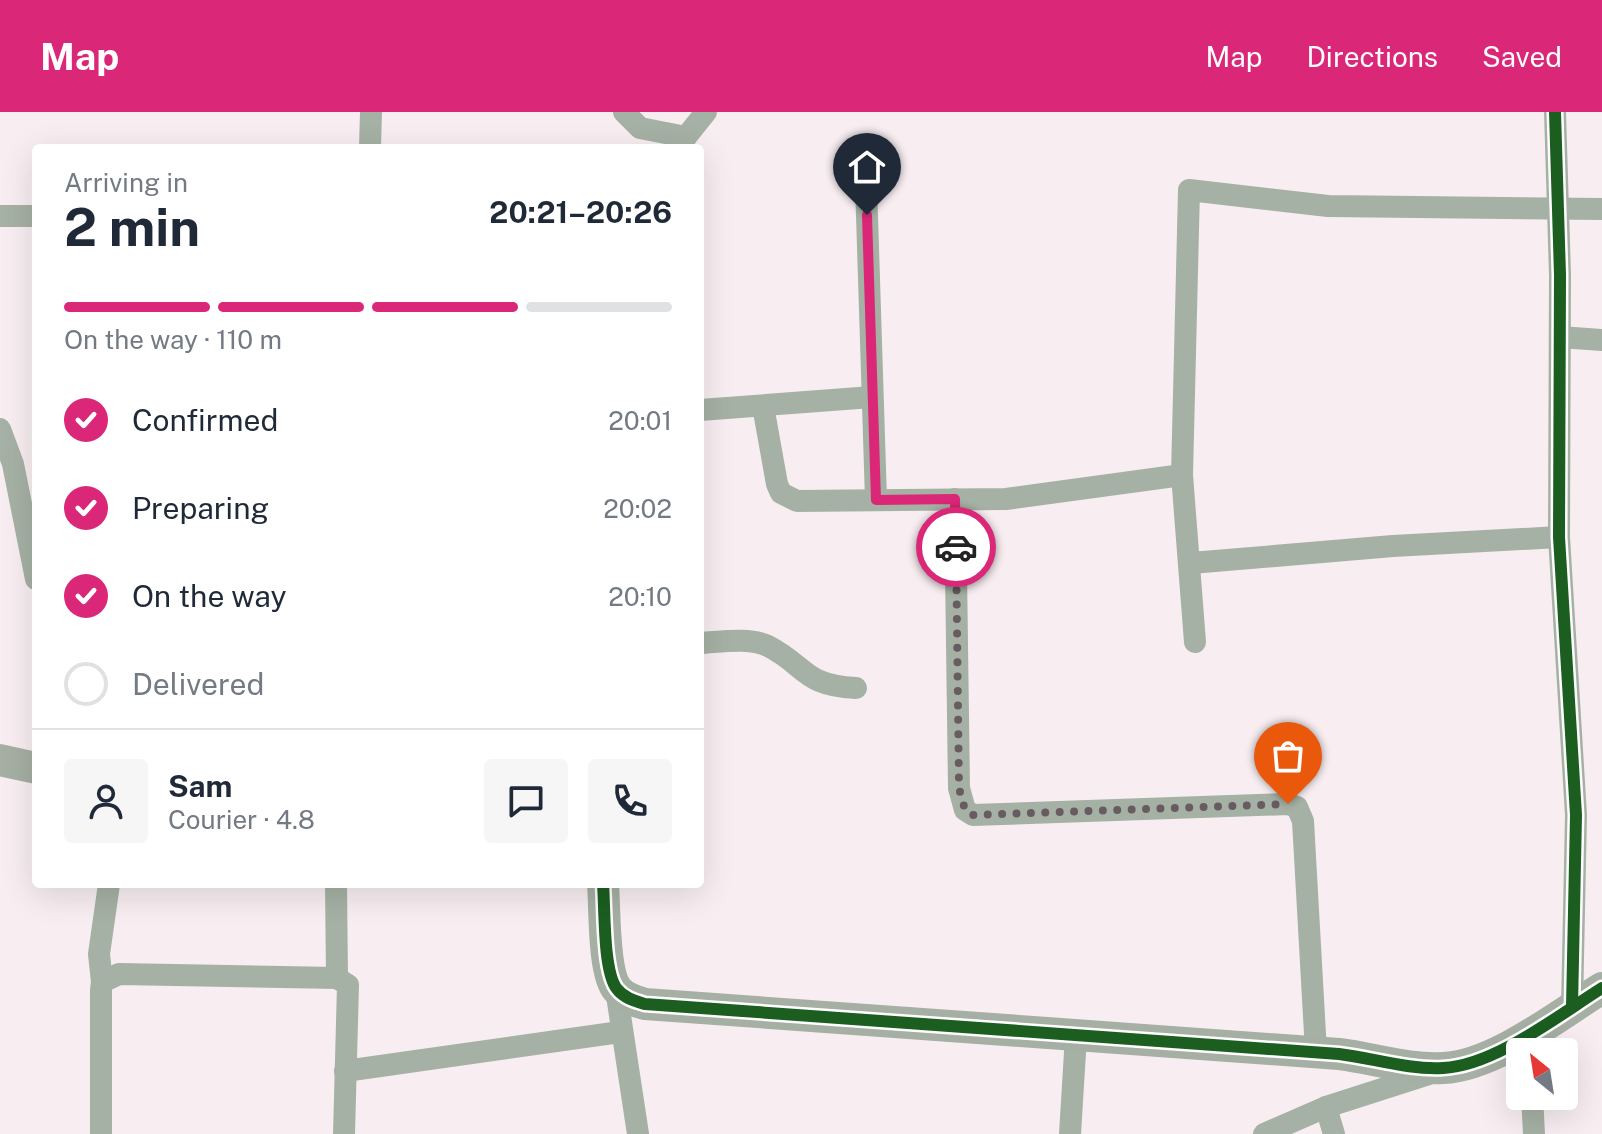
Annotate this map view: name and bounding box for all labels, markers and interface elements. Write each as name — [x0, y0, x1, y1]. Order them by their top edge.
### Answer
text: Map — [40, 34, 119, 79]
text: Map — [1206, 40, 1262, 73]
text: Directions — [1306, 40, 1438, 73]
text: Saved — [1482, 40, 1562, 73]
pin — [833, 133, 901, 215]
icon: home — [845, 145, 889, 189]
text: Arriving in — [64, 167, 188, 198]
text: 20:21–20:26 — [489, 194, 672, 230]
text: 2 min — [64, 197, 200, 258]
text: On the way · 110 m — [64, 324, 282, 355]
icon: check — [64, 398, 108, 442]
text: Confirmed — [132, 402, 278, 438]
text: 20:01 — [608, 405, 672, 436]
icon: check — [64, 486, 108, 530]
text: Preparing — [132, 490, 269, 526]
text: 20:02 — [603, 493, 672, 524]
courier — [916, 507, 996, 587]
icon: car — [934, 525, 978, 569]
icon: check — [64, 574, 108, 618]
text: On the way — [132, 578, 286, 614]
text: 20:10 — [608, 581, 672, 612]
text: Delivered — [132, 666, 264, 702]
pin — [1254, 722, 1322, 804]
icon: bag — [1266, 734, 1310, 778]
button: person — [64, 759, 148, 843]
button: chat — [484, 759, 568, 843]
button: phone — [588, 759, 672, 843]
text: Sam — [168, 768, 232, 804]
text: Courier · 4.8 — [168, 804, 315, 835]
north arrow — [1506, 1038, 1578, 1110]
map controls — [1506, 1038, 1578, 1110]

